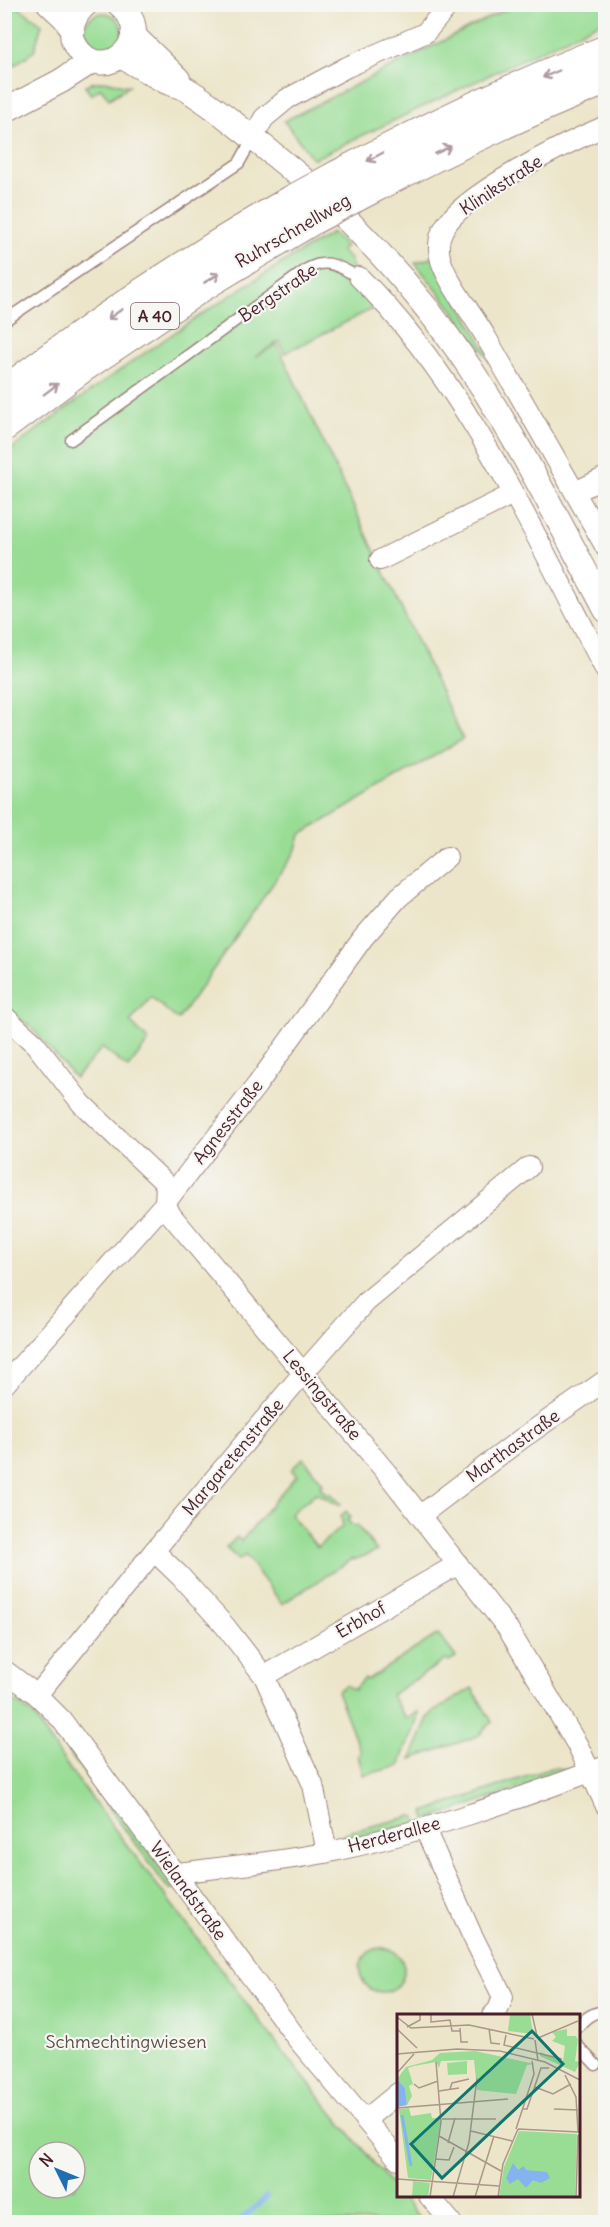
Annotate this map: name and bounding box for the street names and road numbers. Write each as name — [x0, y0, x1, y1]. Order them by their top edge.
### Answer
street label: Klinikstraße — [455, 149, 546, 220]
street label: Ruhrschnellweg — [231, 188, 355, 273]
street label: Bergstraße — [234, 258, 321, 327]
road number: A 40 — [131, 303, 179, 329]
street label: Agnesstraße — [187, 1075, 268, 1169]
street label: Lessingstraße — [278, 1345, 367, 1445]
street label: Margaretenstraße — [177, 1393, 288, 1520]
street label: Marthastraße — [461, 1404, 564, 1487]
street label: Erbhof — [332, 1596, 391, 1643]
street label: Herderallee — [345, 1811, 443, 1858]
street label: Wielandstraße — [145, 1837, 232, 1945]

